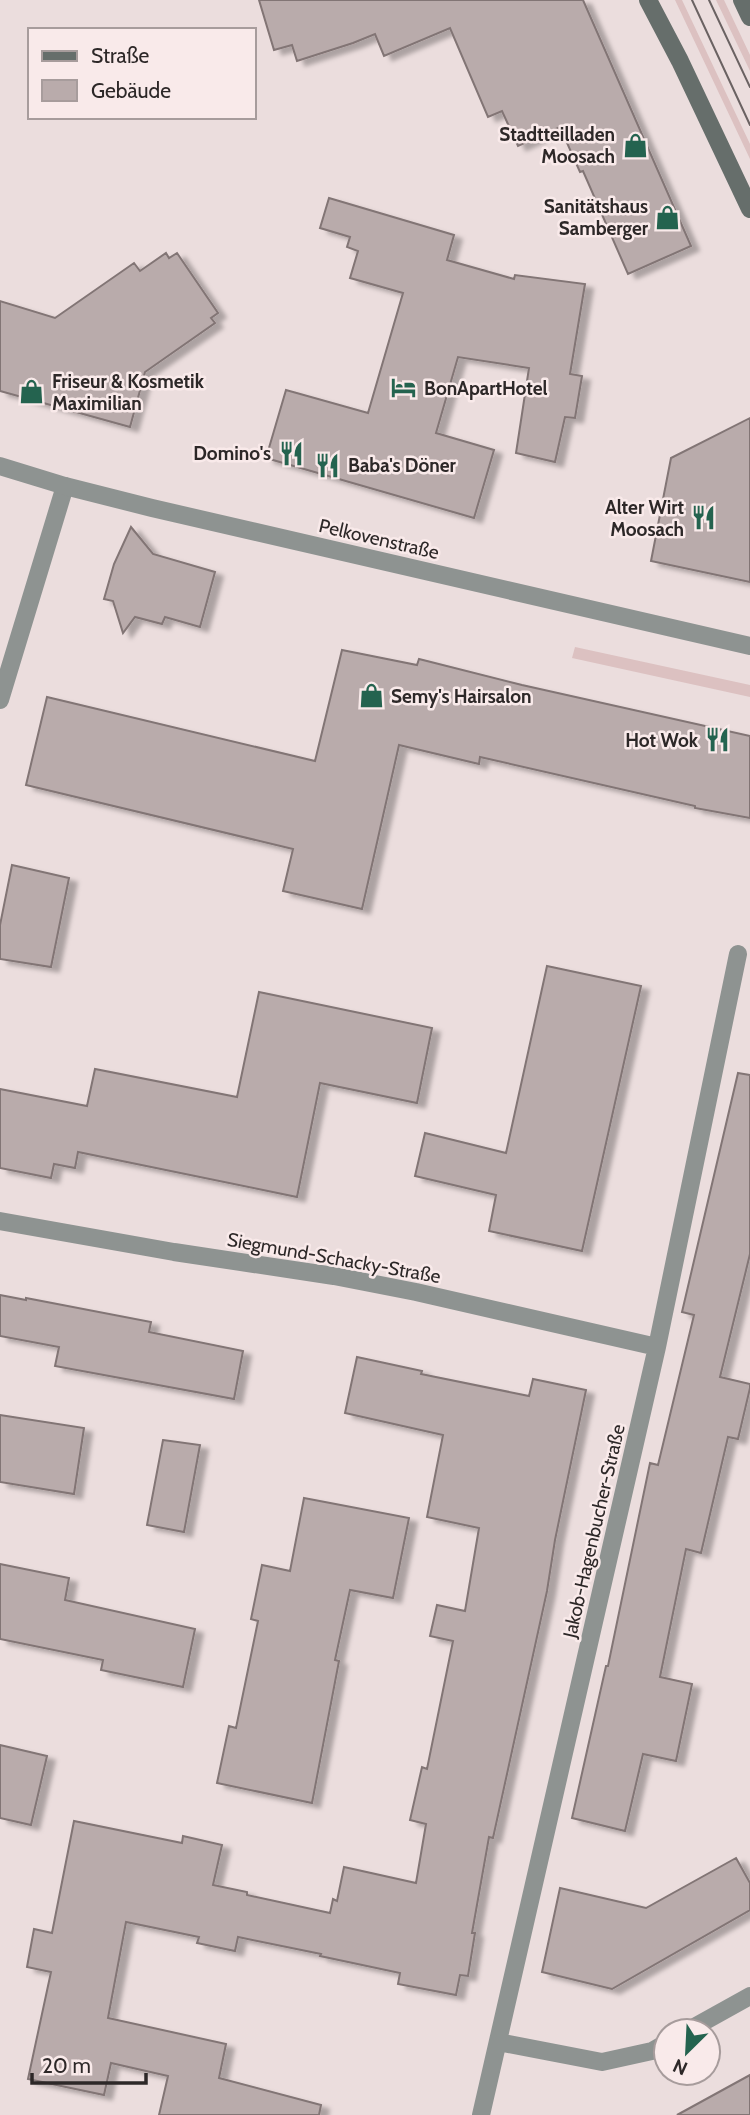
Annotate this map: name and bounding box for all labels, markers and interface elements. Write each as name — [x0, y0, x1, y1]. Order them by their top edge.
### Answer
legend — [28, 28, 256, 119]
text: Straße — [91, 43, 150, 68]
text: Gebäude — [91, 78, 171, 103]
place label: Stadtteilladen Moosach — [499, 123, 615, 168]
shop icon: Stadtteilladen Moosach — [621, 131, 649, 159]
place label: Sanitätshaus Samberger — [544, 195, 649, 240]
shop icon: Sanitätshaus Samberger — [654, 203, 682, 231]
place label: Friseur & Kosmetik Maximilian — [52, 370, 205, 415]
hotel icon: BonApartHotel — [390, 374, 418, 402]
place label: BonApartHotel — [424, 377, 548, 400]
shop icon: Friseur & Kosmetik Maximilian — [18, 378, 46, 406]
restaurant icon: Domino's — [277, 439, 305, 467]
place label: Domino's — [193, 442, 271, 465]
restaurant icon: Baba's Döner — [314, 451, 342, 479]
place label: Baba's Döner — [348, 454, 457, 477]
place label: Alter Wirt Moosach — [605, 496, 684, 541]
restaurant icon: Alter Wirt Moosach — [690, 504, 718, 532]
street label: Pelkovenstraße — [317, 514, 442, 564]
shop icon: Semy's Hairsalon — [357, 682, 385, 710]
place label: Semy's Hairsalon — [391, 685, 532, 708]
restaurant icon: Hot Wok — [704, 726, 732, 754]
place label: Hot Wok — [625, 729, 699, 752]
street label: Siegmund-Schacky-Straße — [226, 1228, 443, 1288]
street label: Jakob-Hagenbucher-Straße — [558, 1422, 630, 1641]
north arrow — [652, 2017, 722, 2087]
scale bar — [32, 2042, 145, 2086]
text: 20 m — [42, 2053, 91, 2078]
text: N — [669, 2054, 691, 2080]

